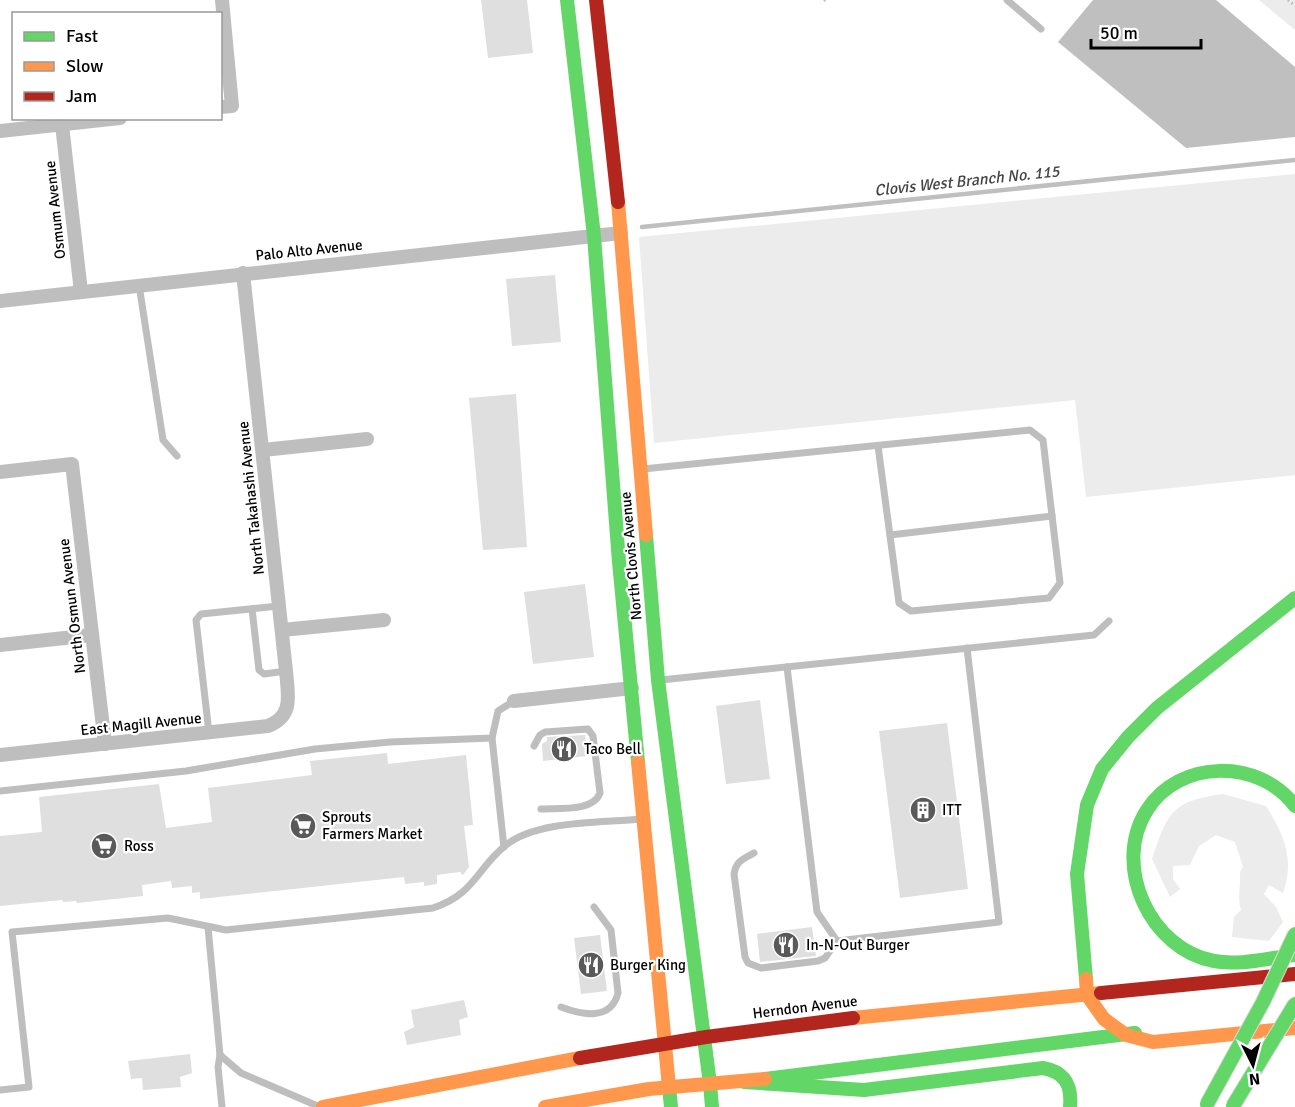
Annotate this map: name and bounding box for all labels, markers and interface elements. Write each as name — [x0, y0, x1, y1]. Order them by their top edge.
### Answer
legend — [12, 12, 222, 120]
scale bar — [1091, 12, 1200, 50]
text: 50 m — [1100, 22, 1138, 44]
text: Fast — [66, 25, 98, 47]
text: Slow — [66, 55, 103, 77]
text: Jam — [66, 85, 97, 107]
street label: Osmum Avenue — [41, 160, 69, 260]
water label: Clovis West Branch No. 115 — [874, 161, 1062, 201]
street label: Palo Alto Avenue — [255, 235, 363, 265]
street label: North Takahashi Avenue — [234, 420, 268, 576]
street label: North Clovis Avenue — [616, 491, 646, 621]
street label: North Osmun Avenue — [55, 538, 89, 674]
street label: East Magill Avenue — [80, 709, 202, 739]
restaurant icon: Taco Bell — [549, 734, 579, 764]
place label: Taco Bell — [584, 740, 641, 758]
building icon: ITT — [908, 795, 938, 825]
place label: ITT — [942, 801, 962, 819]
place label: Sprouts Farmers Market — [322, 808, 423, 843]
supermarket icon: Sprouts Farmers Market — [288, 811, 318, 841]
supermarket icon: Ross — [89, 831, 119, 861]
place label: Ross — [124, 837, 154, 855]
restaurant icon: In-N-Out Burger — [771, 930, 801, 960]
place label: In-N-Out Burger — [806, 936, 910, 954]
restaurant icon: Burger King — [576, 950, 606, 980]
place label: Burger King — [610, 956, 686, 974]
street label: Herndon Avenue — [752, 992, 858, 1022]
north arrow — [1223, 1035, 1283, 1095]
text: N — [1248, 1068, 1261, 1089]

